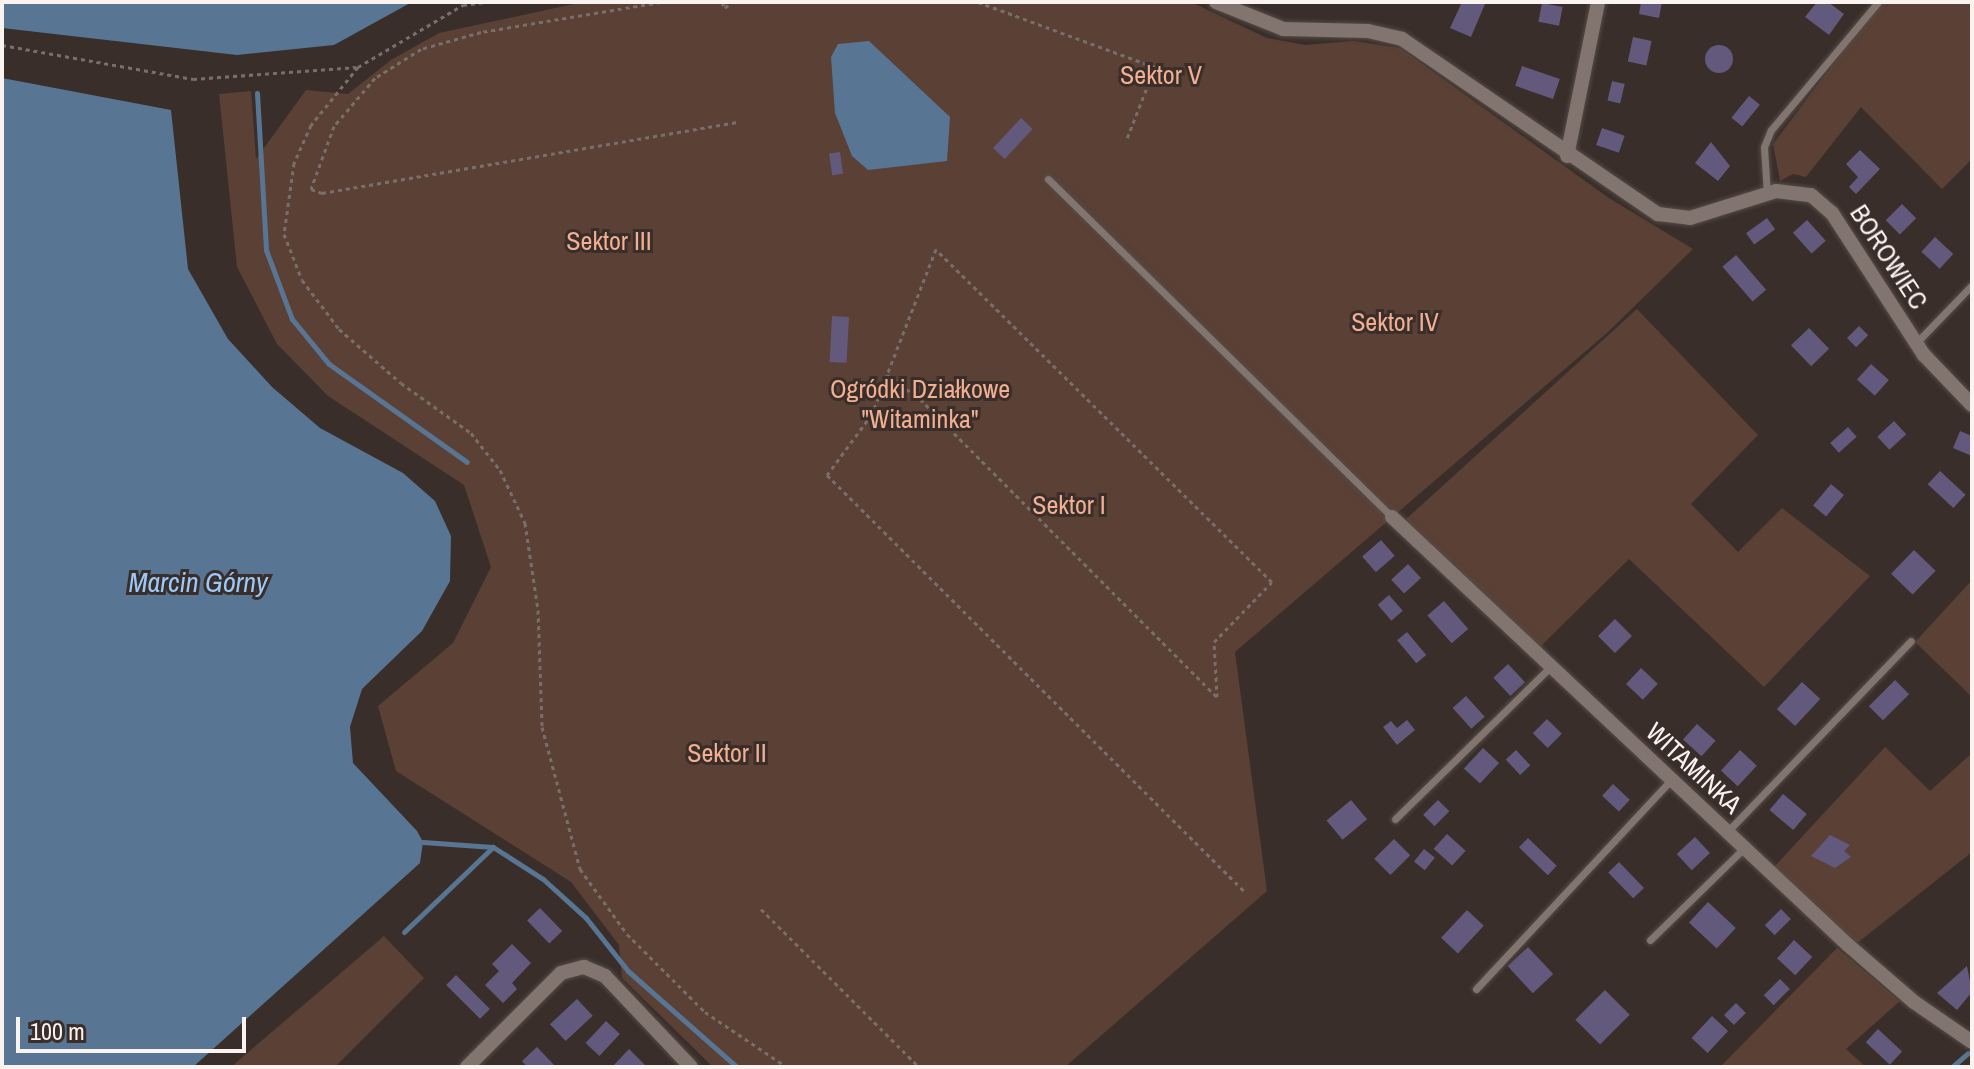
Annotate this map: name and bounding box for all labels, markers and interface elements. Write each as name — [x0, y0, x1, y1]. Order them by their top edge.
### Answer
park label: Sektor V — [1120, 59, 1202, 91]
street label: BOROWIEC — [1844, 199, 1934, 315]
park label: Sektor III — [566, 225, 652, 257]
park label: Sektor IV — [1351, 306, 1439, 338]
park label: Ogródki Działkowe "Witaminka" — [830, 373, 1010, 434]
park label: Sektor I — [1032, 489, 1106, 521]
water label: Marcin Górny — [128, 565, 268, 599]
street label: WITAMINKA — [1640, 716, 1748, 820]
park label: Sektor II — [687, 737, 767, 769]
scale bar — [20, 1001, 250, 1051]
text: 100 m — [30, 1015, 85, 1047]

